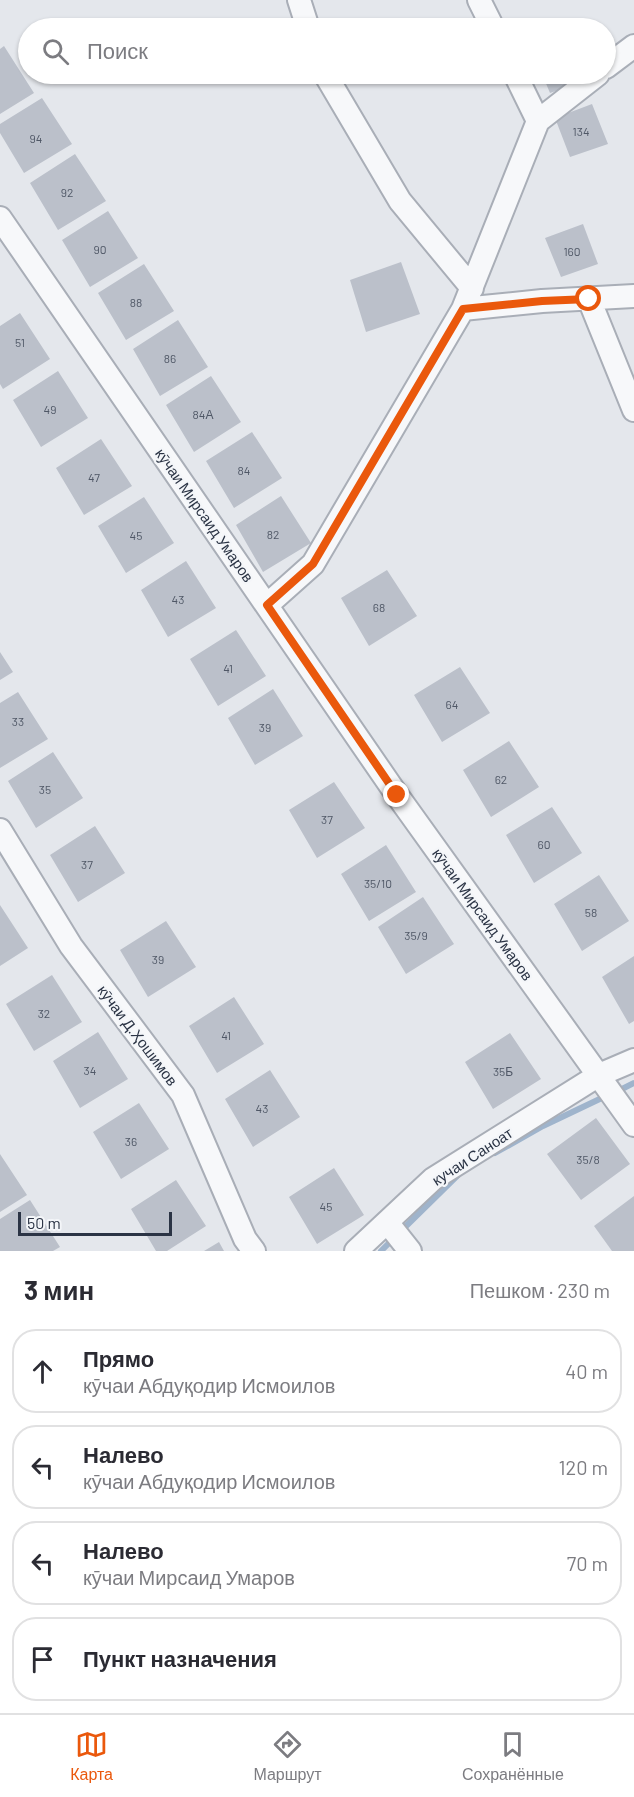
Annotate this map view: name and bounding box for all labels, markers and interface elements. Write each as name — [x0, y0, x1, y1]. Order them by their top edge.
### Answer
search box — [18, 18, 616, 84]
icon: search — [39, 35, 72, 68]
text: Поиск — [87, 37, 148, 63]
house number: 134 — [573, 124, 590, 138]
house number: 94 — [30, 131, 42, 145]
house number: 92 — [61, 185, 73, 199]
house number: 90 — [93, 242, 107, 256]
house number: 160 — [563, 244, 581, 258]
route start — [575, 285, 601, 311]
house number: 88 — [130, 295, 142, 309]
house number: 51 — [15, 335, 25, 349]
house number: 86 — [164, 351, 176, 365]
house number: 49 — [44, 402, 56, 416]
house number: 84А — [193, 407, 213, 421]
street label: кӯчаи Мирсаид Умаров — [152, 445, 258, 585]
house number: 84 — [238, 463, 250, 477]
house number: 47 — [88, 470, 100, 484]
house number: 82 — [267, 527, 279, 541]
house number: 45 — [130, 528, 142, 542]
house number: 43 — [172, 592, 184, 606]
house number: 68 — [373, 600, 385, 614]
house number: 41 — [223, 661, 233, 675]
house number: 64 — [446, 697, 458, 711]
house number: 33 — [12, 714, 24, 728]
house number: 39 — [259, 720, 271, 734]
house number: 62 — [495, 772, 507, 786]
route end — [383, 781, 409, 807]
house number: 35 — [39, 782, 51, 796]
house number: 37 — [321, 812, 333, 826]
house number: 60 — [538, 837, 550, 851]
street label: кӯчаи Мирсаид Умаров — [429, 844, 537, 984]
house number: 37 — [81, 857, 93, 871]
house number: 35/10 — [364, 876, 392, 890]
house number: 58 — [585, 905, 597, 919]
house number: 35/9 — [404, 928, 428, 942]
house number: 39 — [152, 952, 164, 966]
street label: кӯчаи Д.Ҳошимов — [94, 981, 182, 1089]
house number: 32 — [38, 1006, 50, 1020]
house number: 41 — [221, 1028, 231, 1042]
house number: 34 — [84, 1063, 96, 1077]
house number: 35Б — [493, 1064, 513, 1078]
house number: 43 — [256, 1101, 268, 1115]
street label: кучаи Саноат — [428, 1123, 516, 1189]
house number: 36 — [125, 1134, 137, 1148]
house number: 35/8 — [576, 1152, 600, 1166]
house number: 45 — [320, 1199, 332, 1213]
scale bar — [18, 1209, 172, 1236]
text: 50 m — [27, 1213, 61, 1232]
text: 3 мин — [24, 1274, 94, 1305]
text: Пешком · 230 m — [470, 1278, 610, 1302]
text: Прямо — [83, 1345, 154, 1371]
icon: ahead — [26, 1355, 59, 1388]
text: 40 m — [565, 1359, 608, 1383]
text: кӯчаи Абдуқодир Исмоилов — [83, 1373, 336, 1397]
text: Налево — [83, 1441, 164, 1467]
icon: left — [26, 1451, 59, 1484]
text: 120 m — [558, 1455, 608, 1479]
text: кӯчаи Абдуқодир Исмоилов — [83, 1469, 336, 1493]
text: Налево — [83, 1537, 164, 1563]
icon: left — [26, 1547, 59, 1580]
text: 70 m — [567, 1551, 608, 1575]
text: кӯчаи Мирсаид Умаров — [83, 1565, 295, 1589]
icon: arrive — [26, 1643, 59, 1676]
text: Пункт назначения — [83, 1645, 277, 1671]
tab: Карта — [70, 1728, 113, 1784]
tab: Маршрут — [253, 1728, 322, 1784]
tab: Сохранённые — [462, 1728, 564, 1784]

